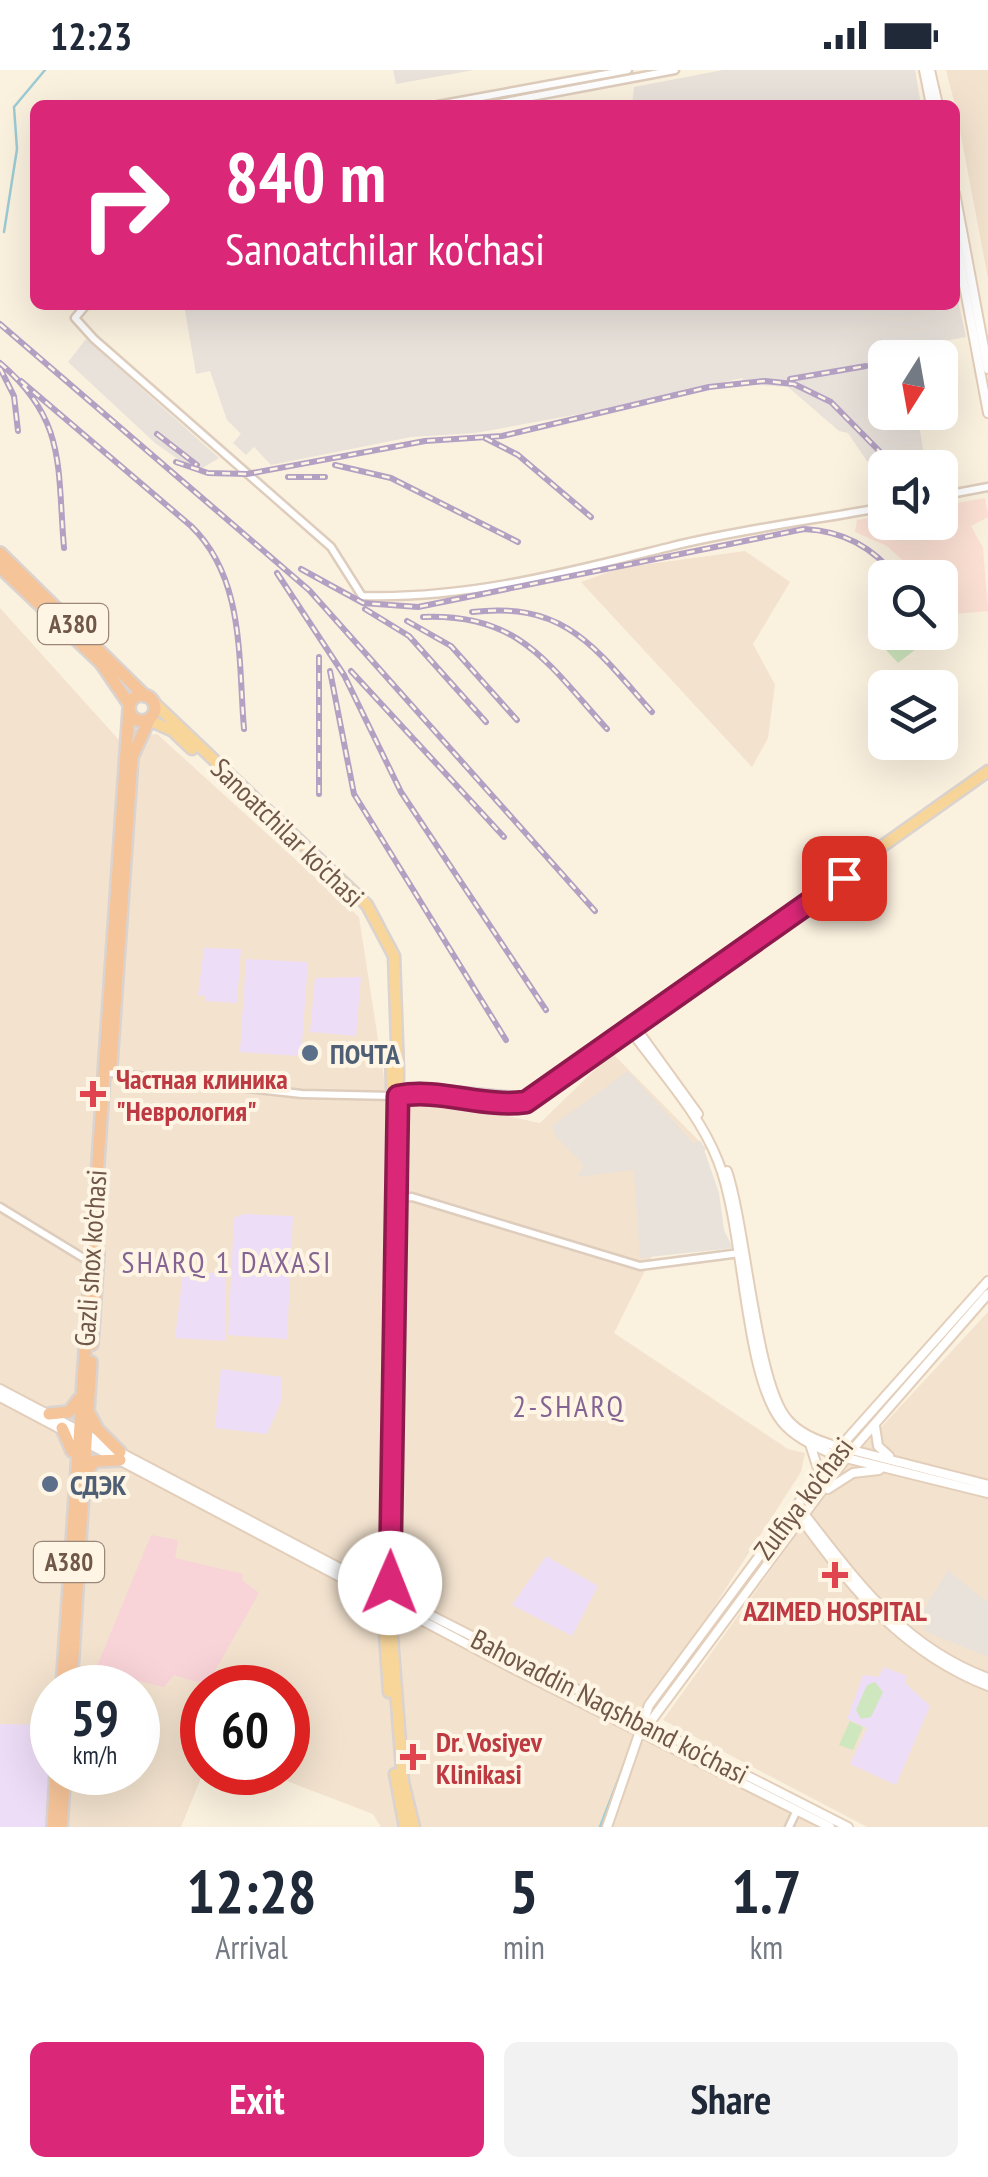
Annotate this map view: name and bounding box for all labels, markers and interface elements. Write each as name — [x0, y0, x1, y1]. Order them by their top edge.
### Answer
text: 12:23 — [50, 11, 132, 60]
text: 840 m — [225, 131, 386, 221]
icon: right — [60, 140, 190, 270]
text: Sanoatchilar ko'chasi — [225, 219, 545, 277]
north arrow — [868, 340, 958, 430]
map controls — [868, 340, 958, 760]
button: sound — [868, 450, 958, 540]
button: search — [868, 560, 958, 650]
road number: A380 — [38, 604, 108, 644]
button: layers — [868, 670, 958, 760]
street label: Sanoatchilar ko'chasi — [204, 750, 372, 914]
pin — [802, 836, 887, 921]
icon: arrive — [817, 851, 872, 906]
place label: ПОЧТА — [330, 1035, 401, 1072]
marker: ПОЧТА — [299, 1042, 321, 1064]
place label: Частная клиника "Неврология" — [116, 1060, 288, 1129]
marker: Частная клиника "Неврология" — [80, 1081, 106, 1107]
street label: Gazli shox ko'chasi — [65, 1168, 115, 1348]
district label: SHARQ 1 DAXASI — [121, 1242, 333, 1281]
district label: 2-SHARQ — [513, 1386, 625, 1425]
street label: Zulfiya ko'chasi — [745, 1430, 861, 1566]
place label: СДЭК — [70, 1466, 127, 1503]
marker: СДЭК — [39, 1473, 61, 1495]
position arrow — [338, 1531, 442, 1635]
road number: A380 — [34, 1542, 104, 1582]
marker: AZIMED HOSPITAL — [822, 1562, 848, 1588]
place label: AZIMED HOSPITAL — [742, 1592, 927, 1629]
street label: Bahovaddin Naqshband ko'chasi — [465, 1620, 755, 1792]
speed limit sign: 60 — [180, 1665, 310, 1795]
text: 59 — [71, 1685, 119, 1750]
place label: Dr. Vosiyev Klinikasi — [436, 1723, 543, 1792]
text: km/h — [73, 1739, 117, 1771]
marker: Dr. Vosiyev Klinikasi — [400, 1744, 426, 1770]
text: 12:28 — [187, 1852, 316, 1930]
text: 5 — [509, 1852, 538, 1930]
text: 1.7 — [731, 1852, 801, 1930]
text: Arrival — [215, 1926, 288, 1968]
text: min — [503, 1926, 545, 1968]
text: km — [750, 1926, 783, 1968]
button: Exit — [30, 2042, 484, 2157]
button: Share — [504, 2042, 958, 2157]

